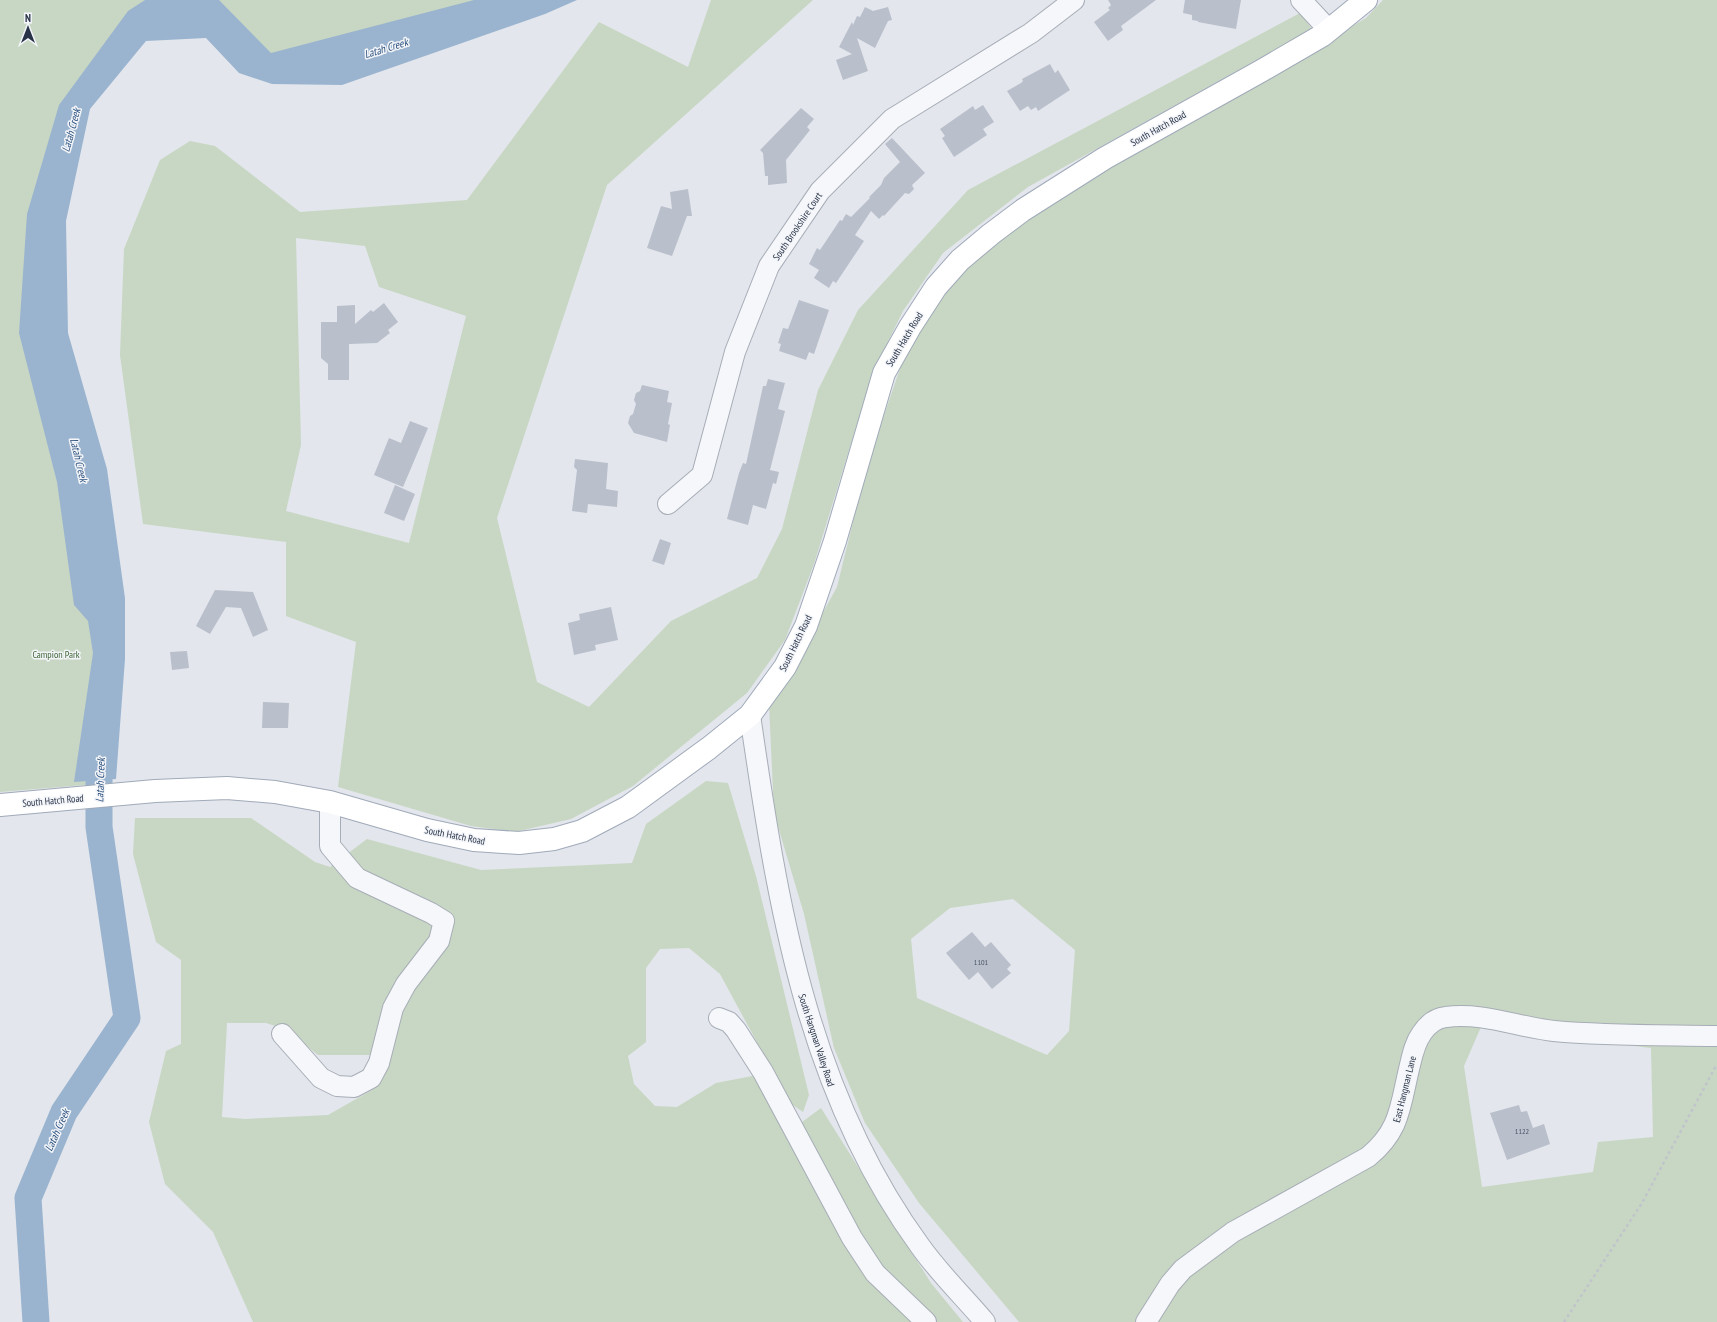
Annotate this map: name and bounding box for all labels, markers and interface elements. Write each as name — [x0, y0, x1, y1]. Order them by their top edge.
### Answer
north arrow — [8, 8, 48, 48]
text: N — [25, 11, 31, 25]
water label: Latah Creek — [363, 34, 411, 61]
water label: Latah Creek — [58, 105, 84, 153]
street label: South Hatch Road — [1128, 108, 1188, 149]
street label: South Brookshire Court — [770, 189, 825, 263]
street label: South Hatch Road — [883, 310, 926, 369]
water label: Latah Creek — [67, 437, 91, 485]
street label: South Hatch Road — [776, 613, 815, 674]
park label: Campion Park — [32, 648, 80, 661]
water label: Latah Creek — [92, 756, 108, 803]
street label: South Hatch Road — [22, 791, 84, 810]
street label: South Hatch Road — [424, 823, 486, 848]
house number: 1101 — [974, 957, 989, 967]
street label: South Hangman Valley Road — [795, 992, 838, 1088]
street label: East Hangman Lane — [1390, 1054, 1419, 1124]
water label: Latah Creek — [42, 1105, 73, 1153]
house number: 1122 — [1515, 1126, 1530, 1136]

